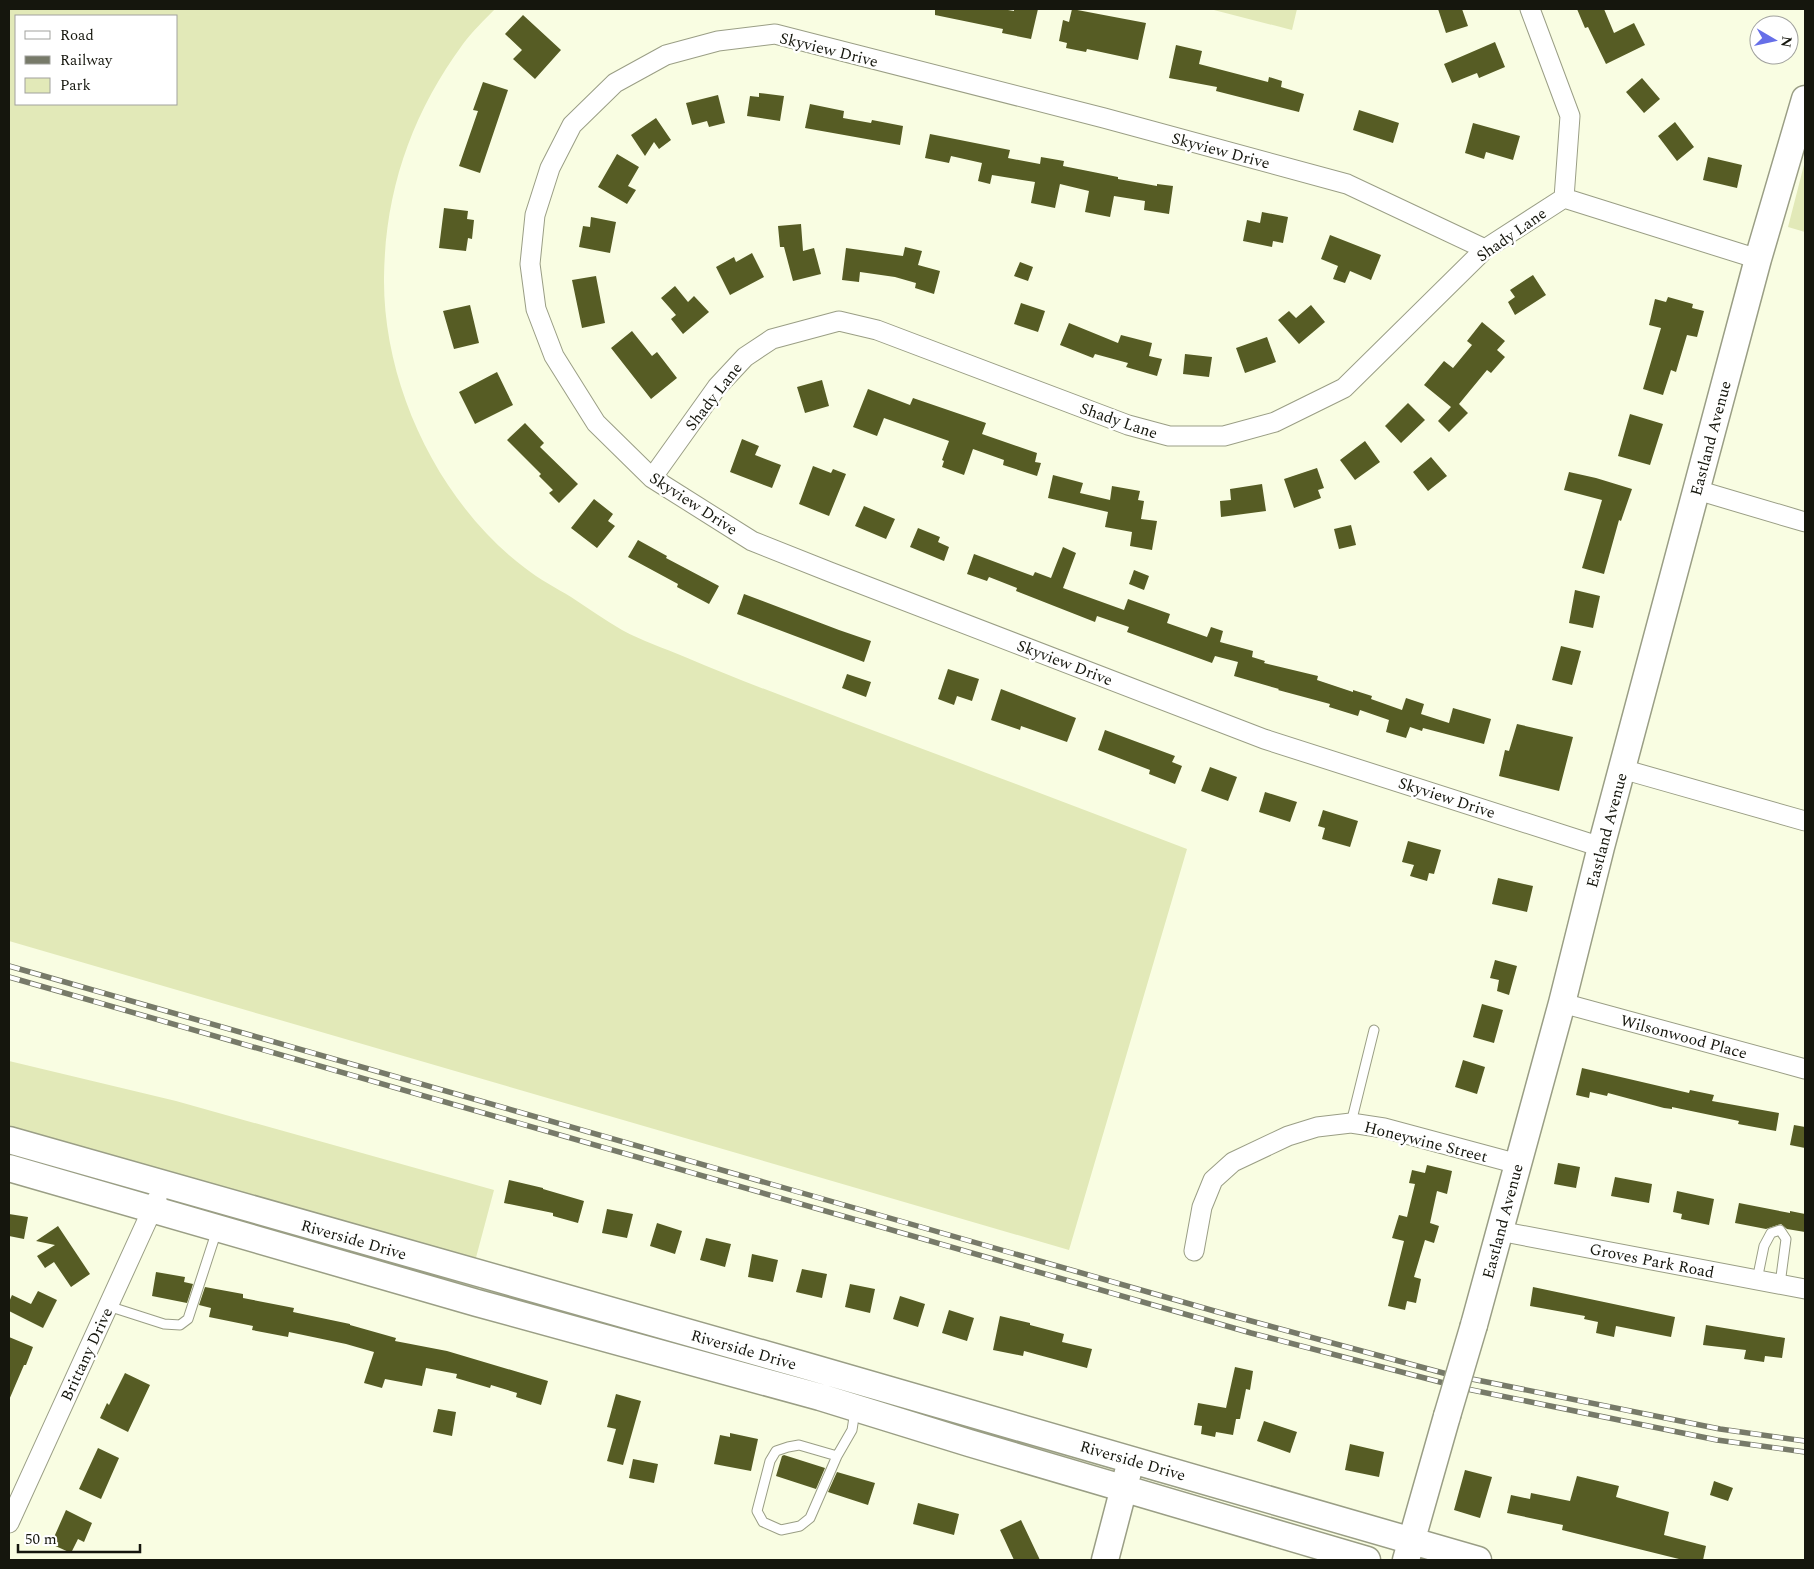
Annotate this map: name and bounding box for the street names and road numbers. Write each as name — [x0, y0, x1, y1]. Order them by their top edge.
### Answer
street label: Skyview Drive — [777, 26, 881, 74]
street label: Skyview Drive — [1169, 126, 1273, 176]
street label: Shady Lane — [1471, 202, 1552, 268]
street label: Shady Lane — [679, 357, 748, 436]
street label: Eastland Avenue — [1684, 378, 1738, 498]
street label: Shady Lane — [1076, 396, 1161, 446]
street label: Skyview Drive — [645, 466, 742, 541]
street label: Skyview Drive — [1013, 634, 1116, 692]
street label: Eastland Avenue — [1580, 770, 1634, 890]
street label: Skyview Drive — [1395, 771, 1498, 825]
street label: Wilsonwood Place — [1618, 1008, 1750, 1065]
street label: Honeywine Street — [1362, 1115, 1490, 1169]
street label: Eastland Avenue — [1476, 1161, 1530, 1281]
street label: Riverside Drive — [298, 1213, 409, 1267]
street label: Groves Park Road — [1587, 1237, 1716, 1285]
street label: Brittany Drive — [55, 1304, 119, 1405]
street label: Riverside Drive — [688, 1323, 799, 1377]
street label: Riverside Drive — [1077, 1434, 1188, 1488]

